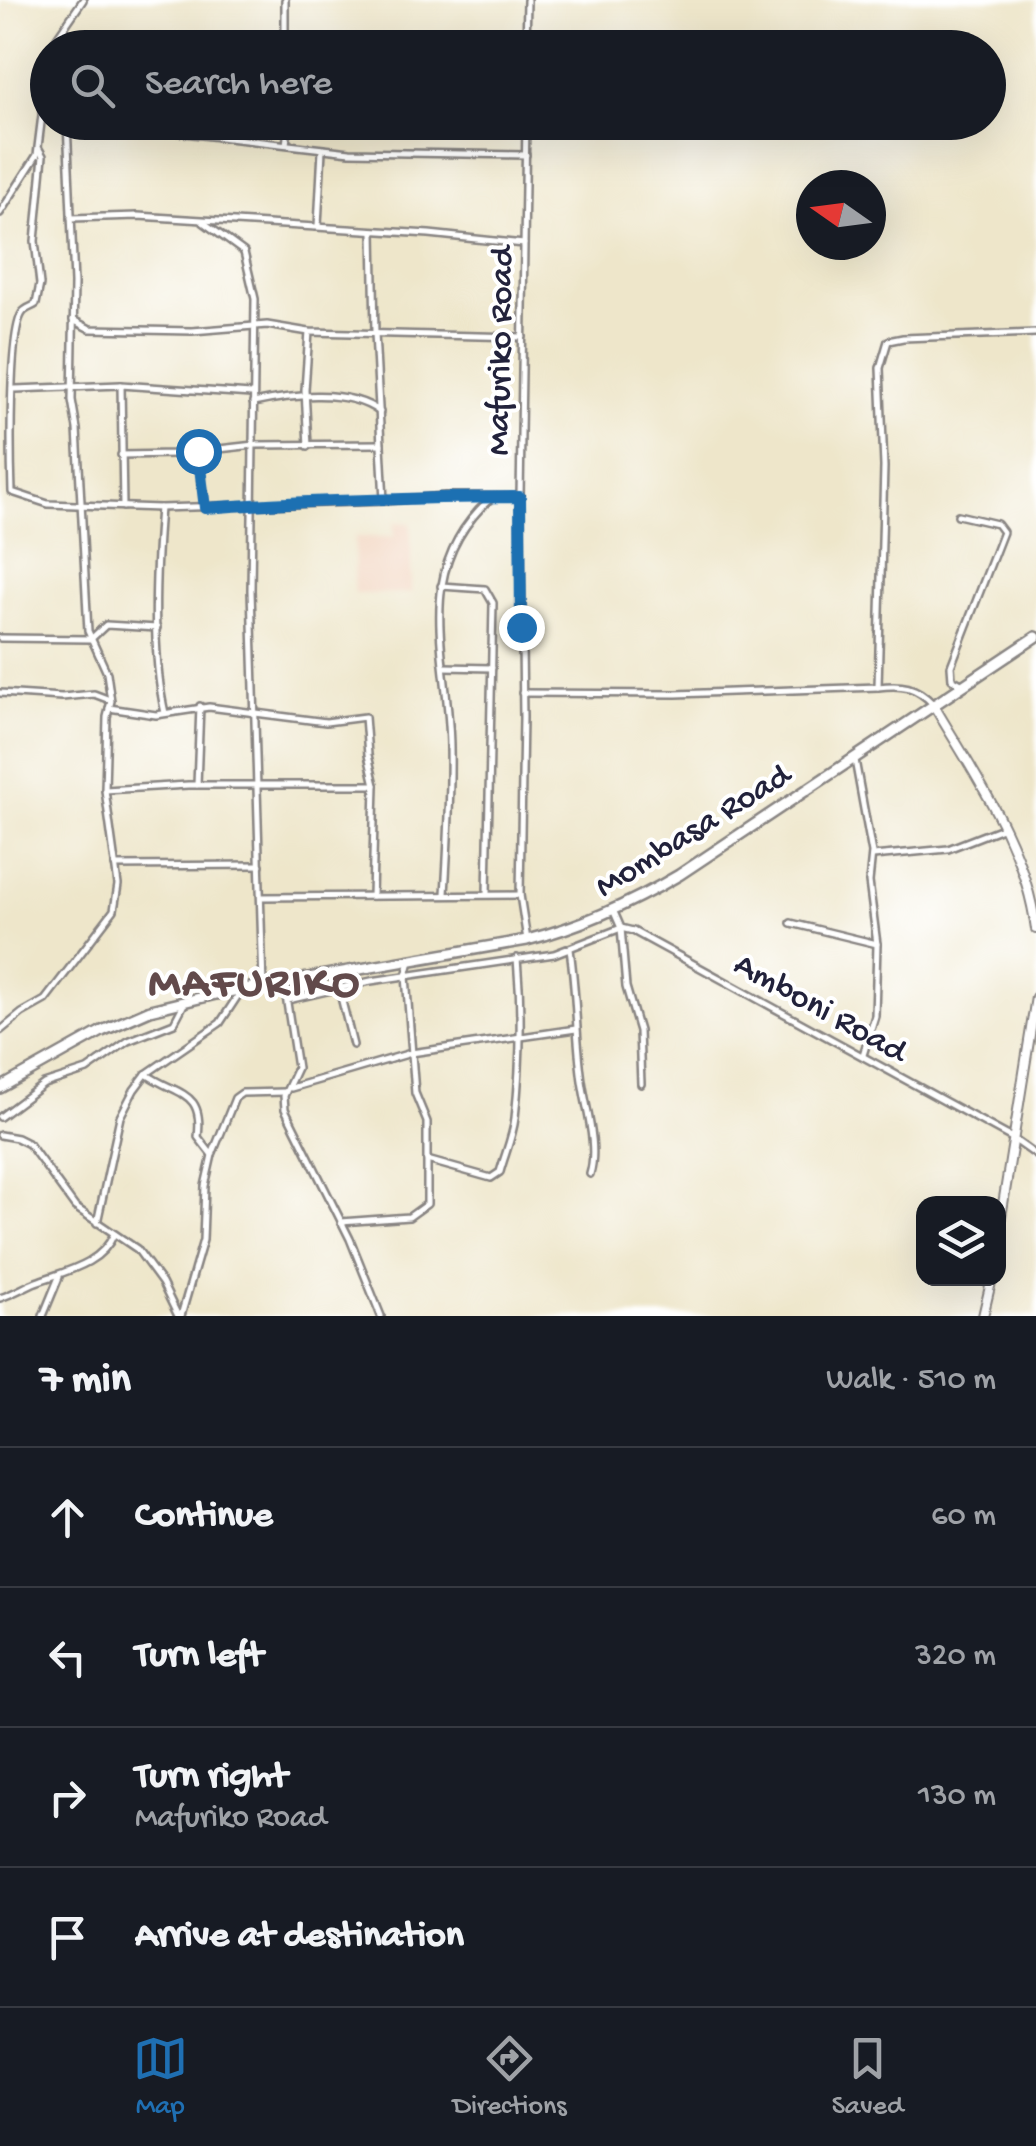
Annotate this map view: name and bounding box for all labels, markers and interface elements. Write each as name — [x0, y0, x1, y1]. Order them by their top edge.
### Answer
search box — [30, 30, 1006, 140]
icon: search — [65, 58, 120, 113]
text: Search here — [145, 63, 332, 107]
north arrow — [796, 170, 886, 260]
street label: Mafuriko Road — [480, 244, 525, 456]
route start — [176, 429, 222, 475]
route end — [499, 605, 545, 651]
street label: Mombasa Road — [589, 755, 801, 909]
street label: Amboni Road — [726, 946, 915, 1075]
district label: MAFURIKO — [148, 959, 362, 1012]
map controls — [916, 1196, 1006, 1286]
button: layers — [916, 1196, 1006, 1286]
text: 7 min — [40, 1357, 131, 1406]
text: Walk · 510 m — [826, 1362, 996, 1400]
icon: ahead — [40, 1490, 95, 1545]
text: Continue — [135, 1495, 273, 1539]
text: 60 m — [931, 1498, 996, 1536]
icon: left — [40, 1630, 95, 1685]
text: Turn left — [135, 1635, 263, 1679]
text: 320 m — [915, 1638, 996, 1676]
text: Turn right — [135, 1756, 287, 1800]
icon: right — [40, 1770, 95, 1825]
text: 130 m — [918, 1778, 996, 1816]
text: Mafuriko Road — [135, 1800, 326, 1838]
icon: arrive — [40, 1910, 95, 1965]
text: Arrive at destination — [135, 1915, 464, 1959]
tab: Map — [133, 2031, 188, 2124]
tab: Directions — [453, 2031, 567, 2124]
tab: Saved — [832, 2031, 903, 2124]

